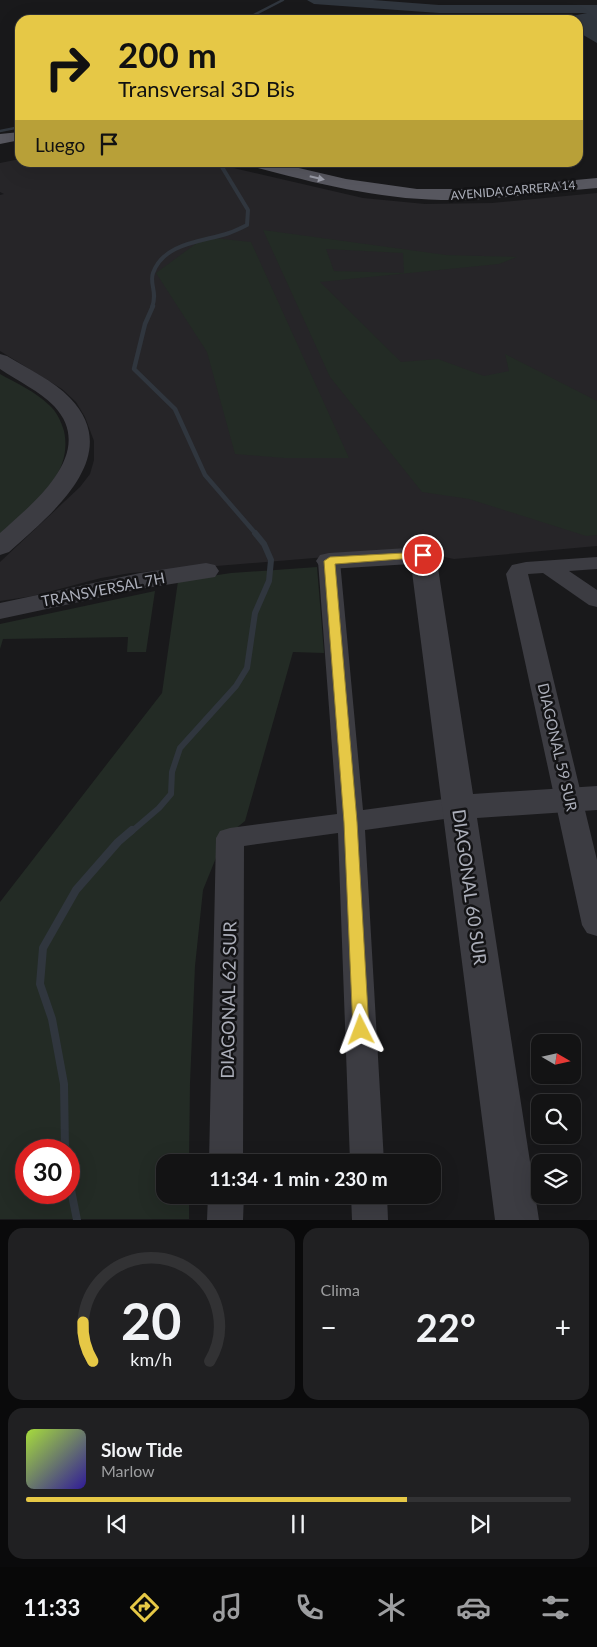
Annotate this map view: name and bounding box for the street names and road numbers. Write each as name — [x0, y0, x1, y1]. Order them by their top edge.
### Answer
street label: AVENIDA CARRERA 14 — [450, 177, 576, 203]
street label: TRANSVERSAL 7H — [40, 568, 166, 610]
street label: DIAGONAL 59 SUR — [534, 681, 582, 813]
street label: DIAGONAL 60 SUR — [448, 808, 492, 967]
street label: DIAGONAL 62 SUR — [216, 921, 240, 1079]

